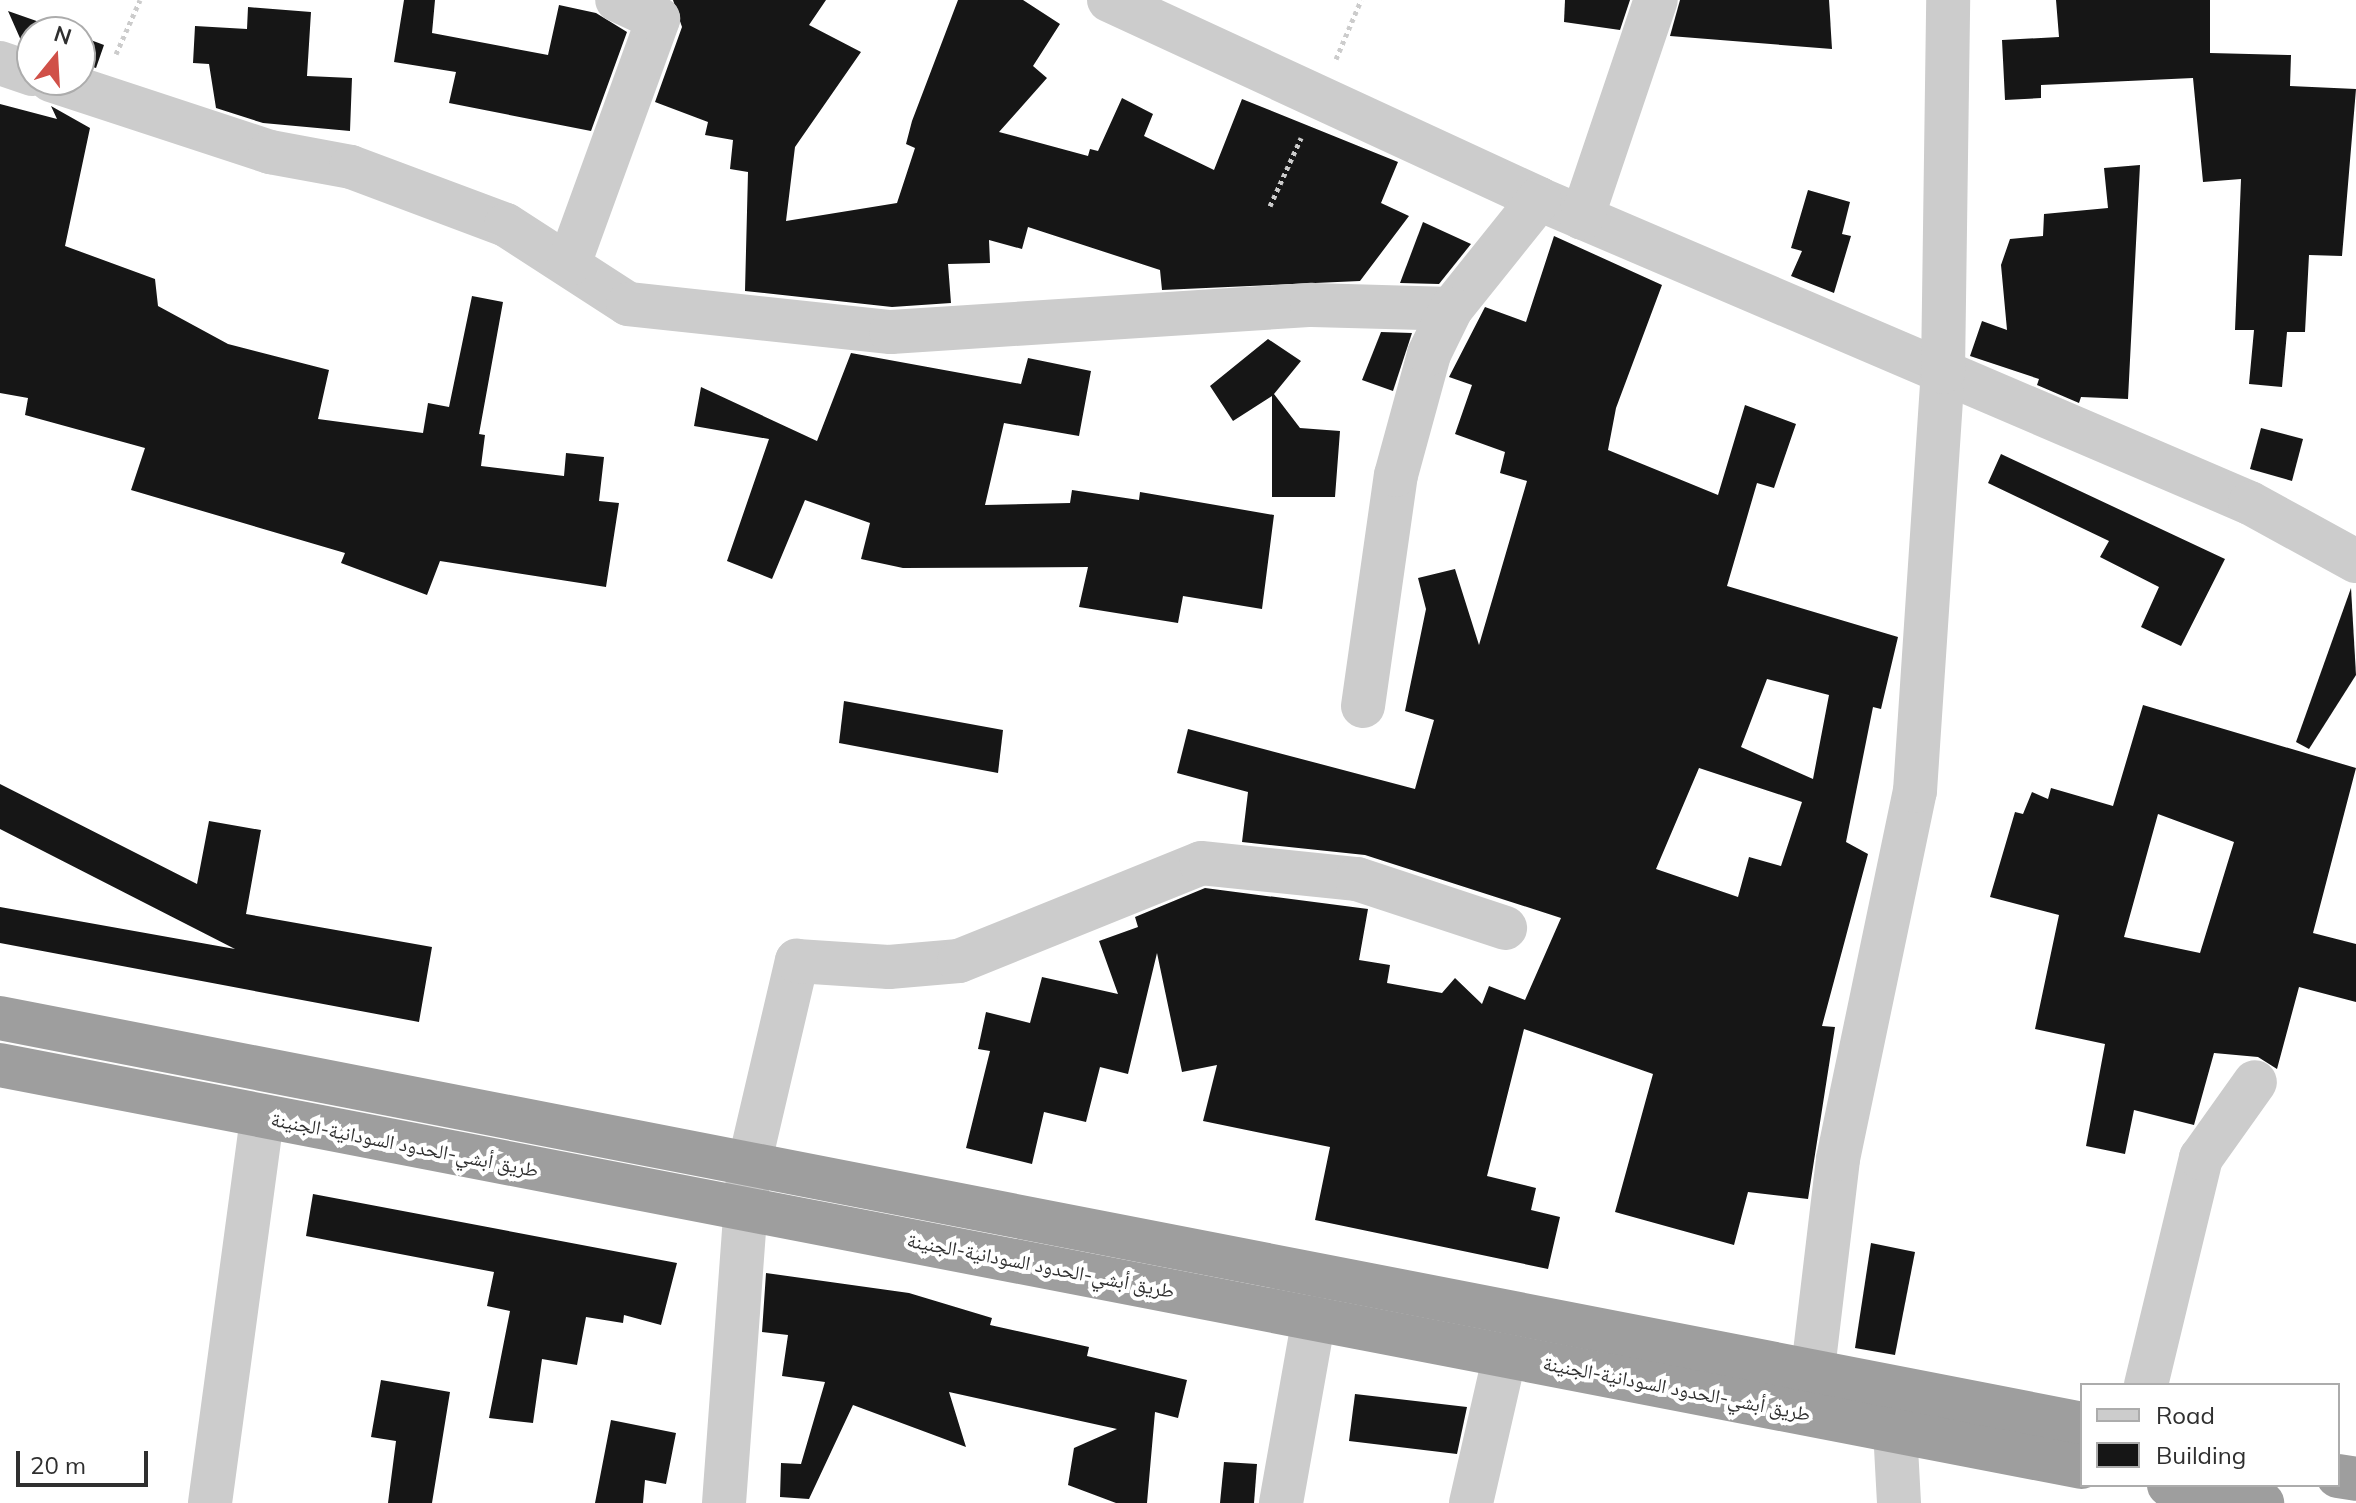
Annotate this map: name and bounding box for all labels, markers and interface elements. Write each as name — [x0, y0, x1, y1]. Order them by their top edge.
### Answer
north arrow — [16, 16, 96, 96]
text: N — [51, 19, 75, 51]
street label: طريق أبشي-الحدود السودانية-الجنينة — [269, 1106, 541, 1182]
street label: طريق أبشي-الحدود السودانية-الجنينة — [905, 1227, 1177, 1303]
street label: طريق أبشي-الحدود السودانية-الجنينة — [1541, 1350, 1813, 1426]
legend — [2080, 1383, 2340, 1487]
text: Road — [2156, 1400, 2215, 1430]
scale bar — [20, 1435, 152, 1485]
text: Building — [2156, 1440, 2246, 1470]
text: 20 m — [30, 1450, 86, 1480]

